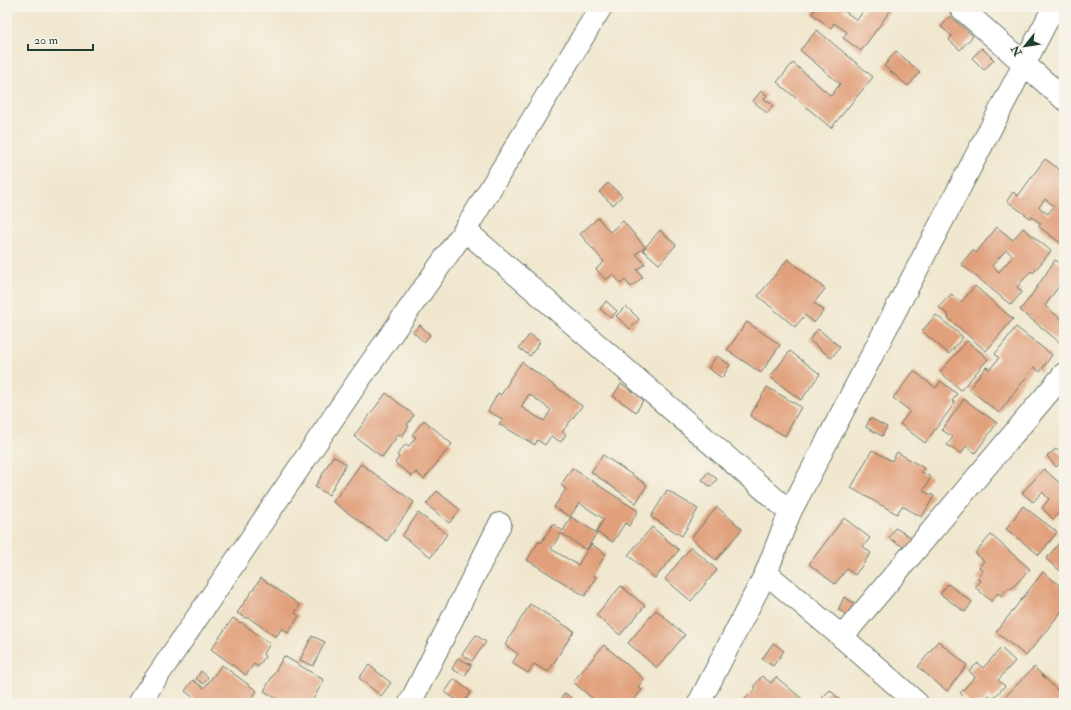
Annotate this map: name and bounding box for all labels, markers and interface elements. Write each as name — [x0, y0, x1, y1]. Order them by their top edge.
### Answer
scale bar — [28, 26, 93, 52]
north arrow — [1005, 26, 1045, 66]
text: 20 m — [34, 33, 59, 48]
text: N — [1008, 42, 1025, 59]

